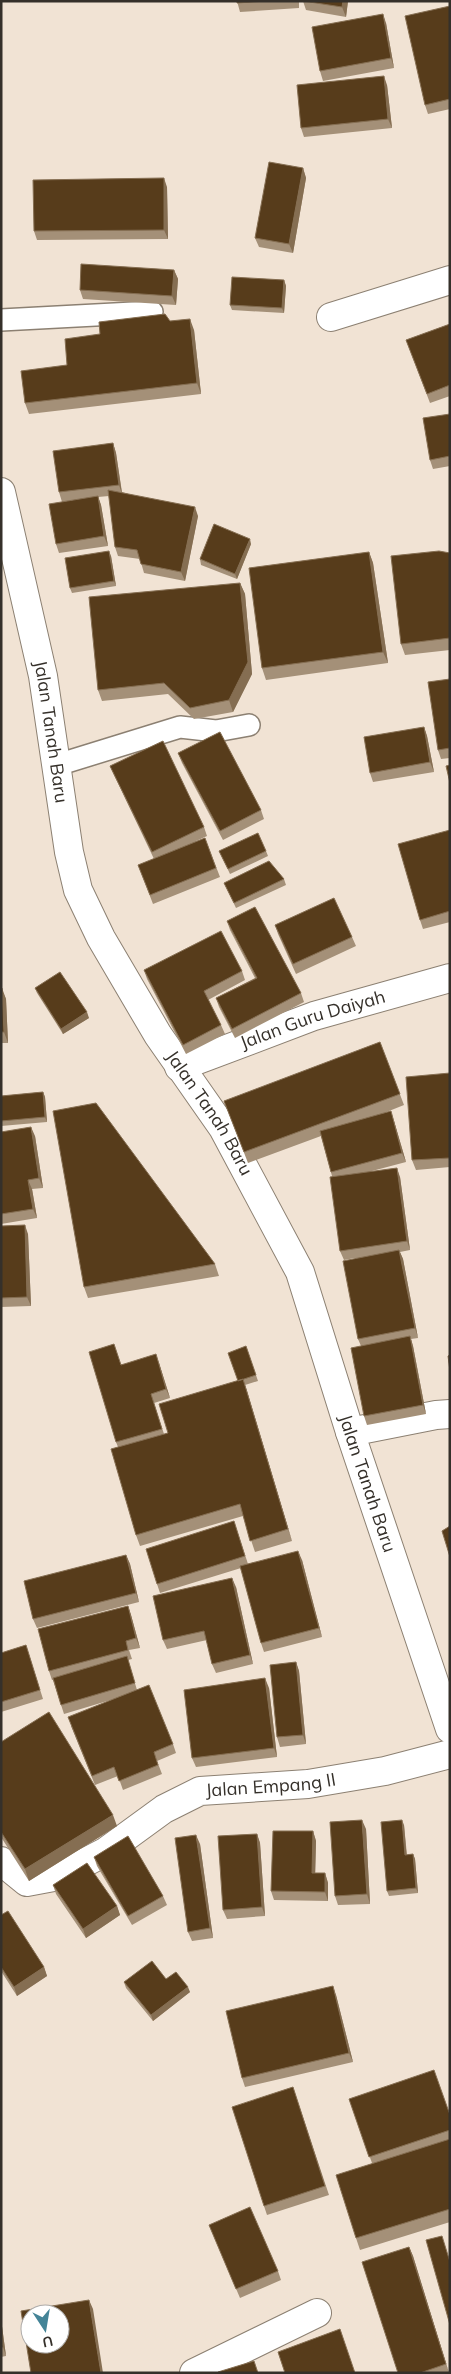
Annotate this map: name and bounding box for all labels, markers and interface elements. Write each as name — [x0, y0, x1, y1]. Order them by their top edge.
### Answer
street label: Jalan Tanah Baru — [29, 658, 74, 805]
street label: Jalan Guru Daiyah — [237, 985, 388, 1054]
street label: Jalan Tanah Baru — [161, 1046, 258, 1179]
street label: Jalan Tanah Baru — [334, 1411, 402, 1555]
street label: Jalan Empang II — [205, 1768, 337, 1802]
north arrow — [20, 2304, 70, 2354]
text: U — [41, 2332, 55, 2352]

